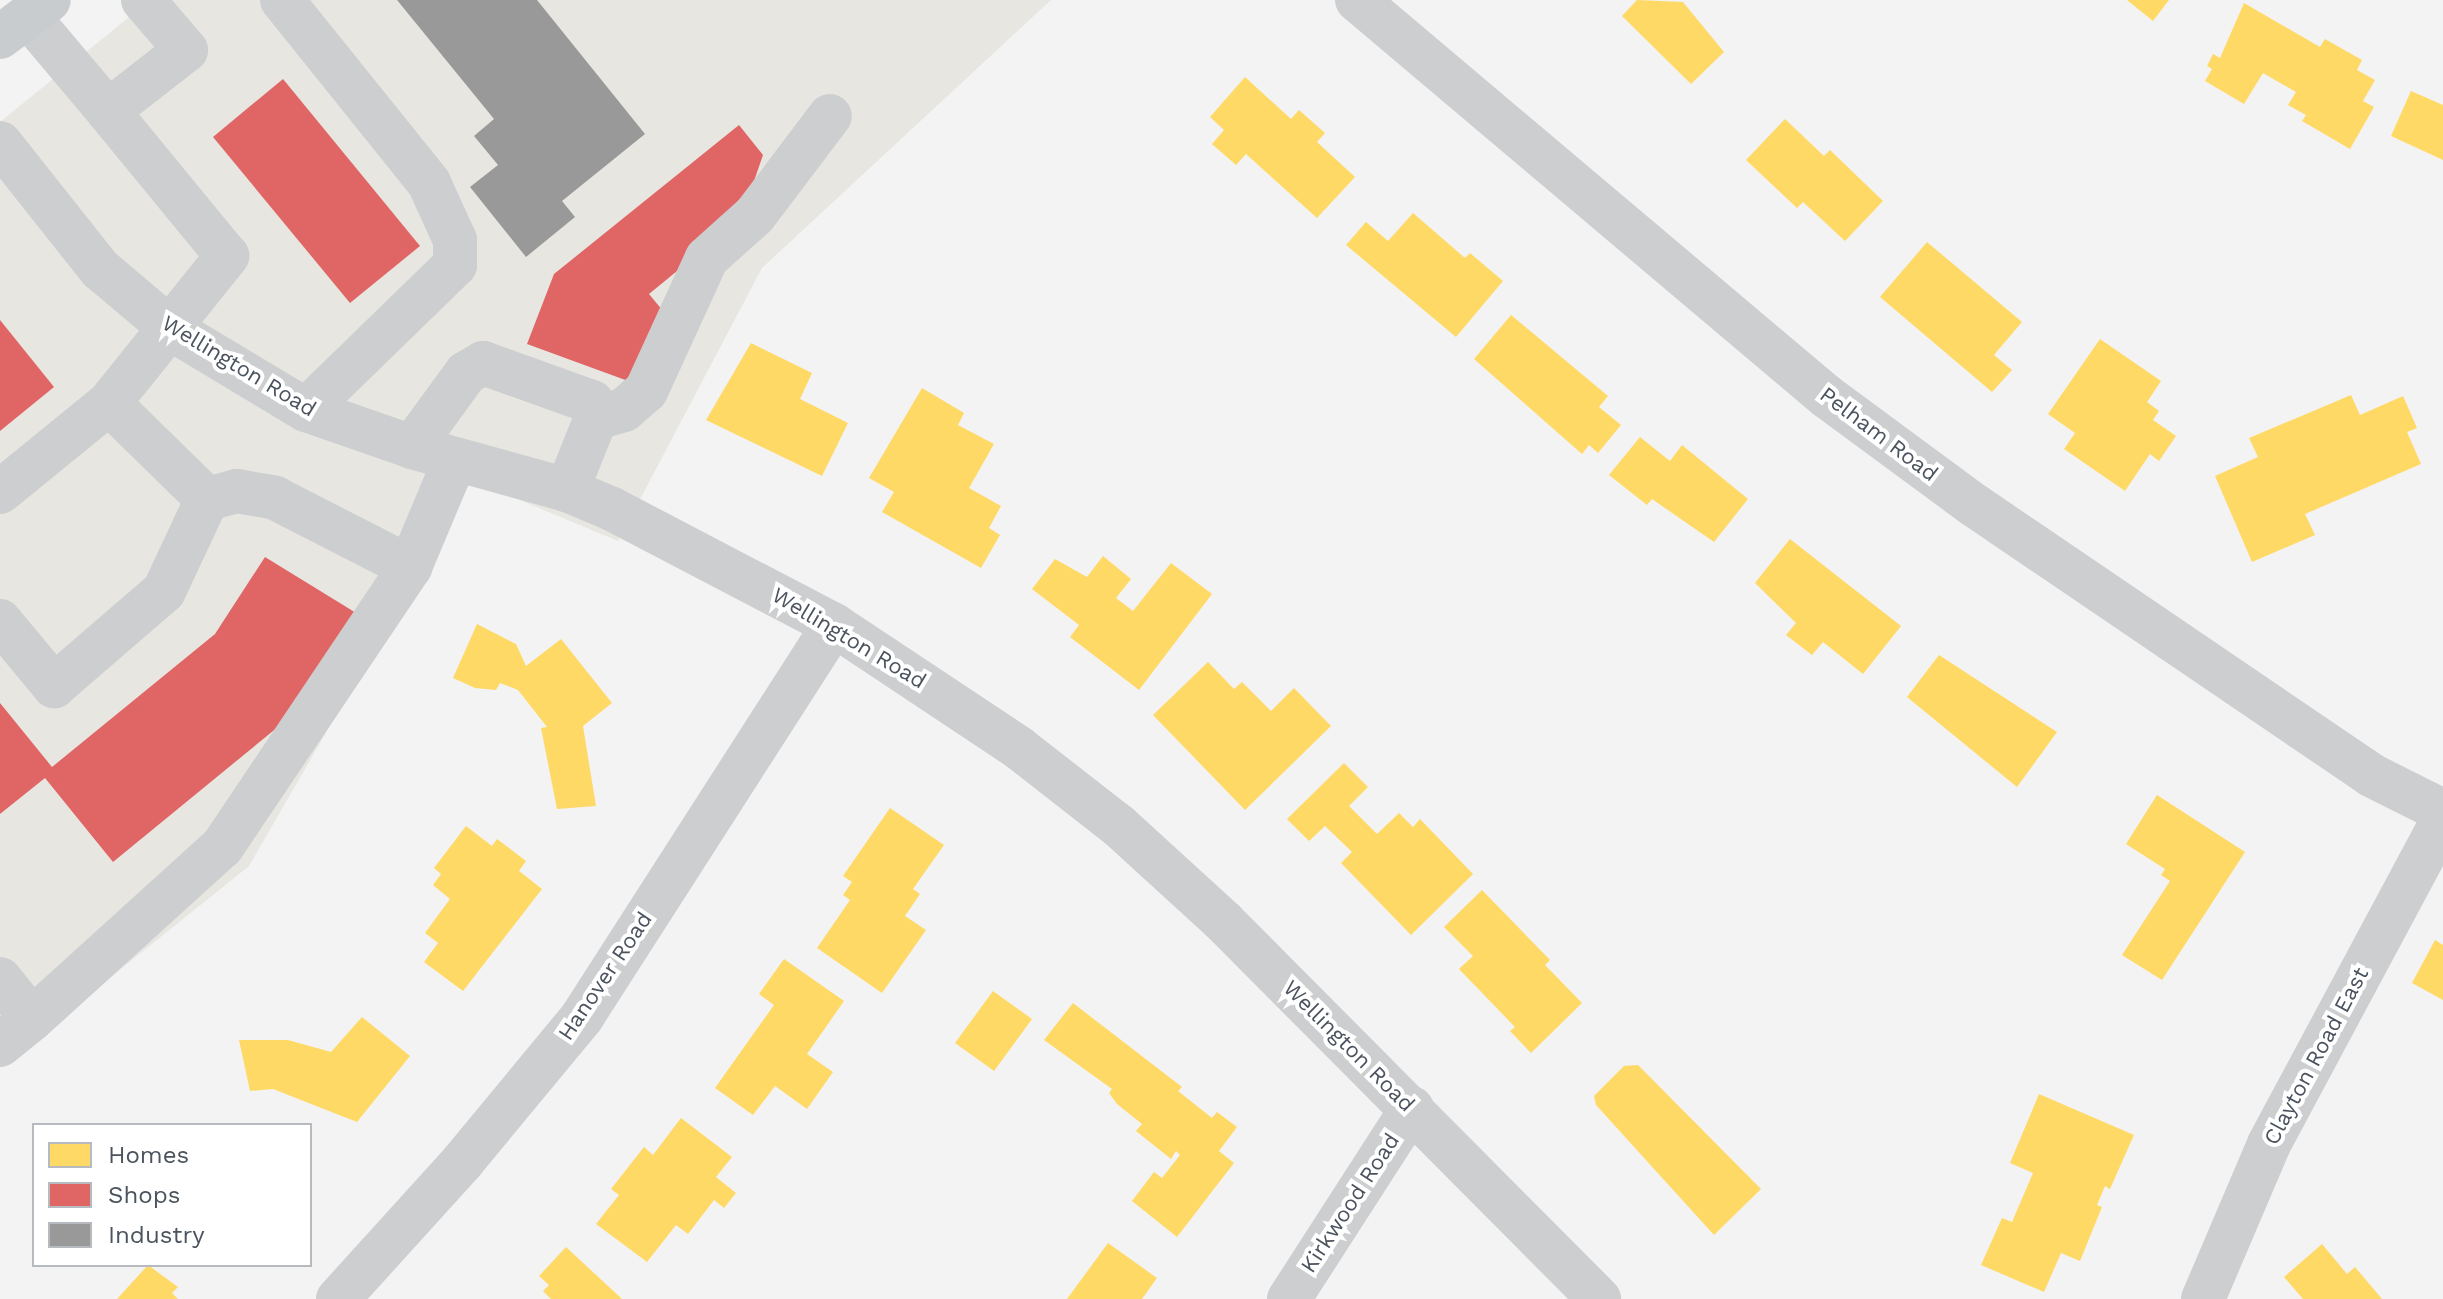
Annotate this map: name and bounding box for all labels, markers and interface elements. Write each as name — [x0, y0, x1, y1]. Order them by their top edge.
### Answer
street label: Wellington Road — [157, 310, 321, 422]
street label: Pelham Road — [1815, 381, 1943, 487]
street label: Wellington Road — [767, 582, 931, 694]
street label: Hanover Road — [552, 907, 658, 1045]
street label: Clayton Road East — [2258, 963, 2374, 1149]
street label: Wellington Road — [1278, 975, 1420, 1117]
legend — [32, 1123, 312, 1267]
street label: Kirkwood Road — [1295, 1128, 1405, 1278]
text: Homes — [108, 1141, 189, 1169]
text: Shops — [108, 1181, 180, 1209]
text: Industry — [108, 1221, 205, 1249]

